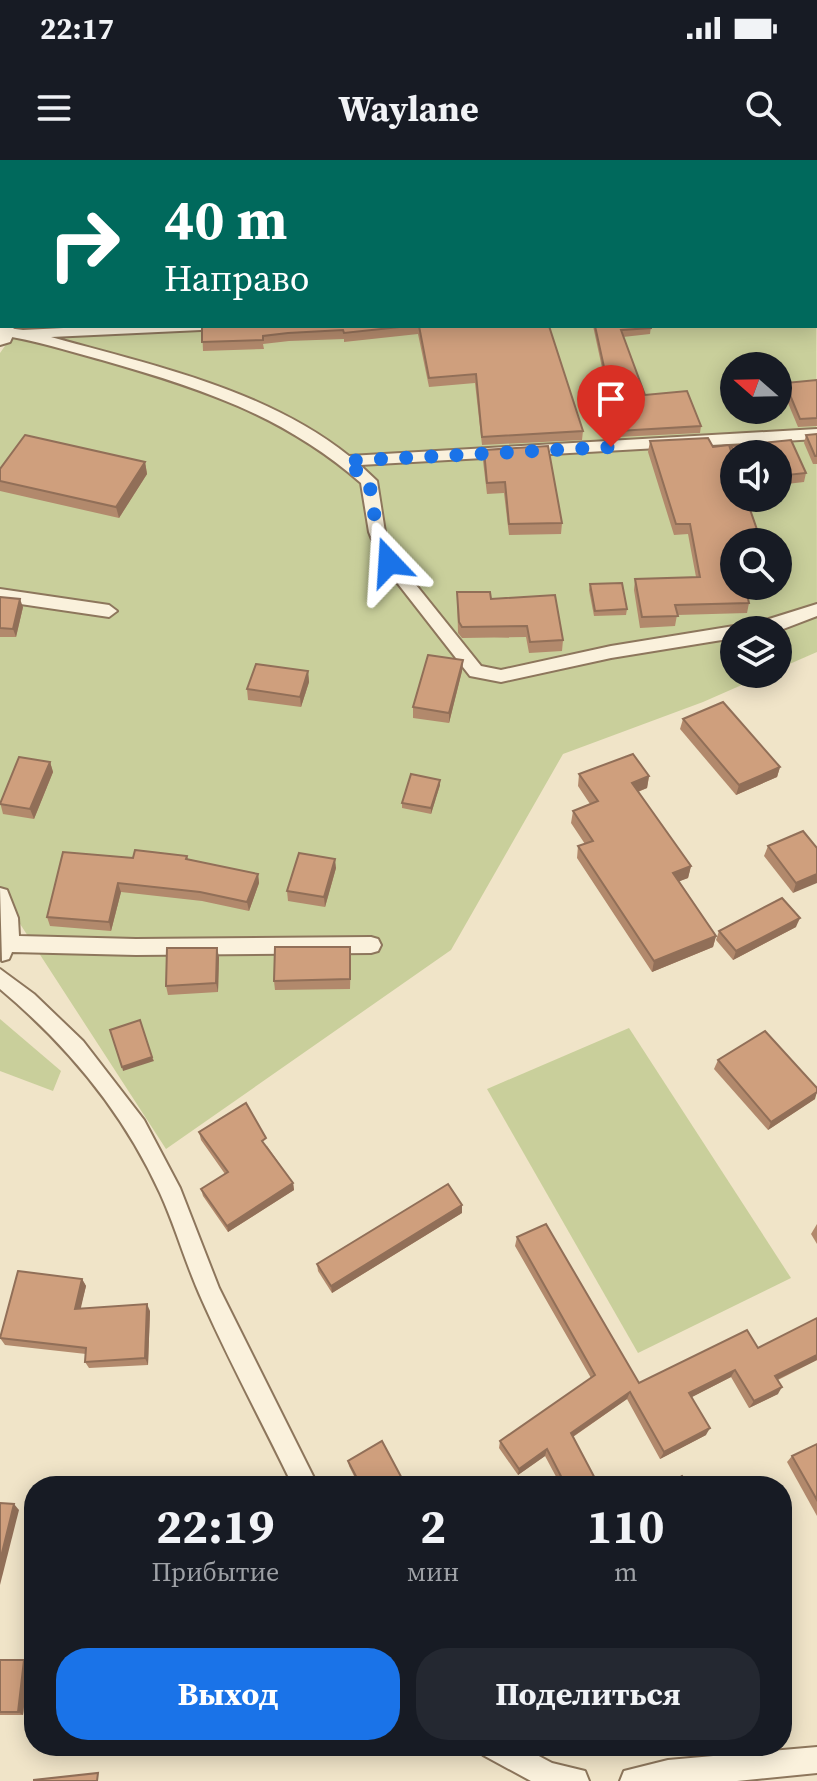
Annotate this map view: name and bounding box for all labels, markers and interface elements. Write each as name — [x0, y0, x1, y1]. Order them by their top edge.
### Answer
text: 22:17 — [40, 8, 114, 49]
text: Waylane — [338, 84, 479, 133]
icon: menu — [32, 86, 76, 130]
icon: search — [741, 86, 785, 130]
text: 40 m — [164, 181, 287, 258]
icon: right — [32, 192, 136, 296]
text: Направо — [164, 254, 309, 303]
north arrow — [720, 352, 792, 424]
map controls — [720, 352, 792, 688]
pin — [577, 365, 645, 447]
icon: arrive — [589, 377, 633, 421]
button: sound — [720, 440, 792, 512]
position arrow — [347, 520, 431, 604]
button: search — [720, 528, 792, 600]
button: layers — [720, 616, 792, 688]
text: 22:19 — [156, 1493, 275, 1559]
text: 2 — [420, 1493, 446, 1559]
text: 110 — [587, 1493, 665, 1559]
text: Прибытие — [151, 1554, 279, 1590]
text: мин — [407, 1554, 459, 1590]
text: m — [614, 1554, 637, 1590]
button: Выход — [56, 1648, 400, 1740]
button: Поделиться — [416, 1648, 760, 1740]

